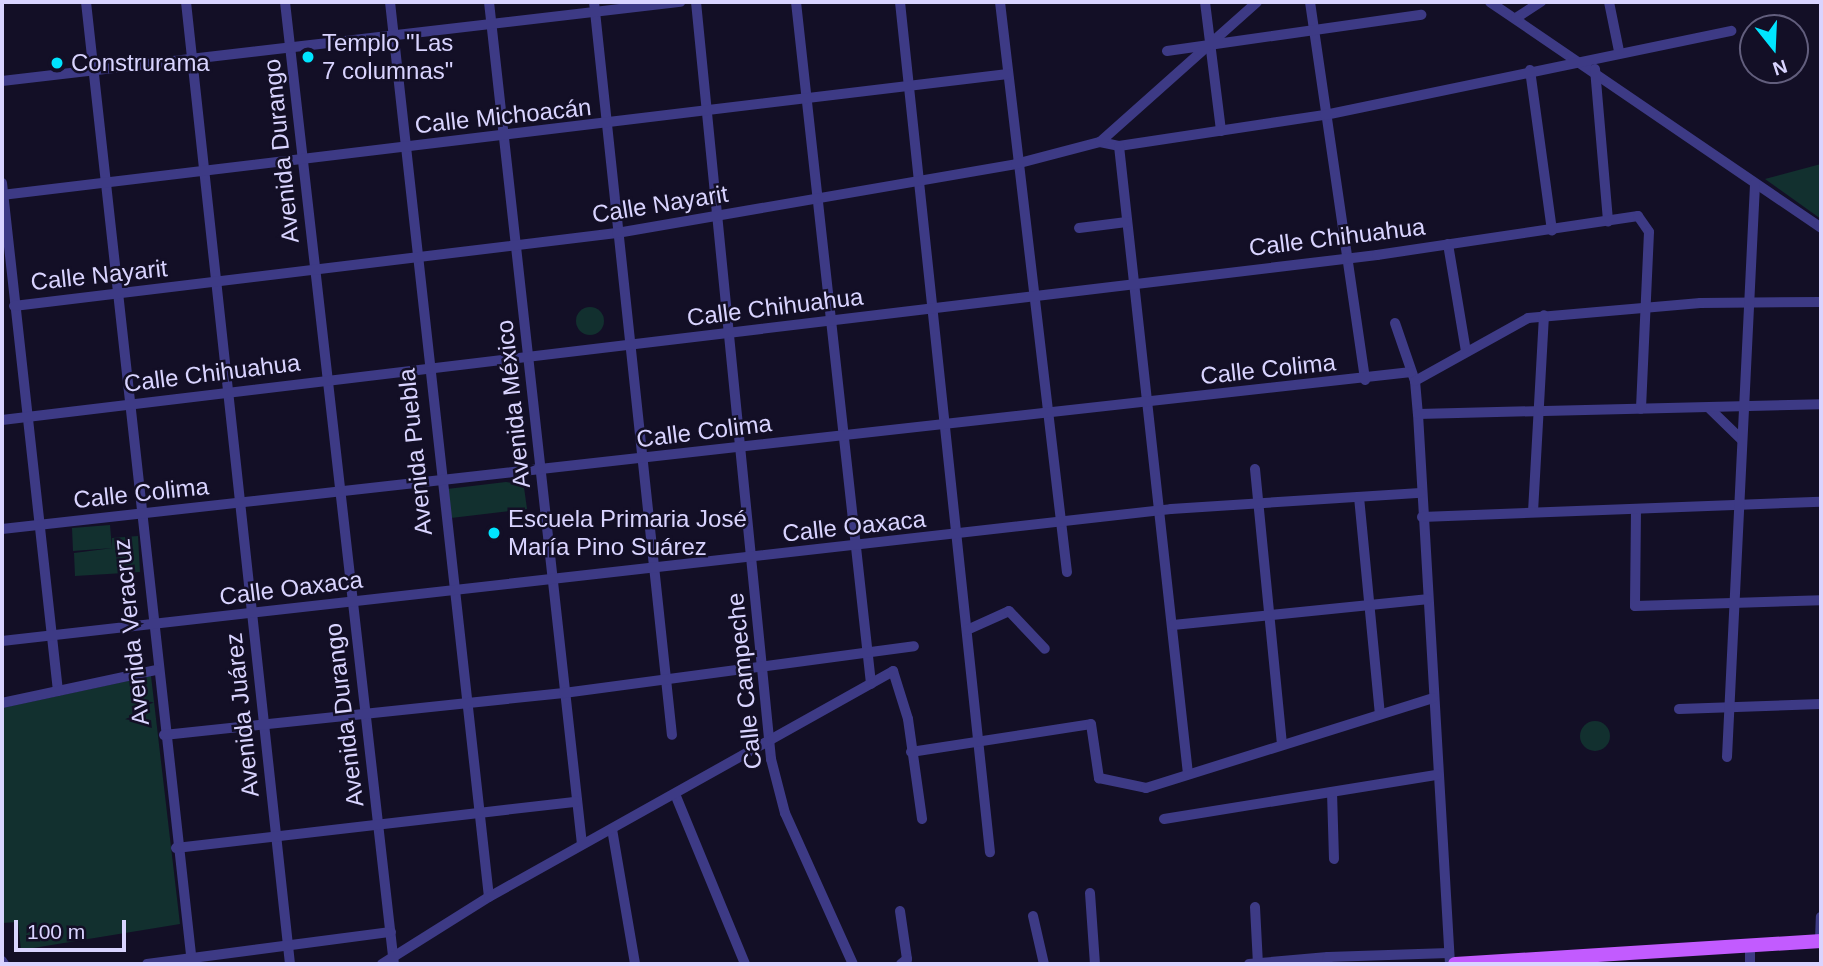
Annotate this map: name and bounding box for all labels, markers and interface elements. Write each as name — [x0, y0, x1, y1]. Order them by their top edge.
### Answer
north arrow — [1739, 14, 1809, 84]
place label: Templo "Las 7 columnas" — [322, 29, 453, 85]
place label: Construrama — [71, 49, 210, 77]
marker: Templo "Las 7 columnas" — [300, 49, 316, 65]
marker: Construrama — [49, 55, 65, 71]
text: N — [1770, 55, 1790, 80]
street label: Avenida Durango — [257, 57, 305, 245]
street label: Calle Michoacán — [413, 92, 593, 140]
street label: Calle Nayarit — [590, 179, 730, 229]
street label: Calle Chihuahua — [1247, 212, 1427, 262]
street label: Calle Nayarit — [29, 253, 169, 297]
street label: Calle Chihuahua — [685, 282, 865, 332]
street label: Avenida México — [490, 318, 536, 490]
street label: Calle Chihuahua — [122, 348, 302, 398]
street label: Calle Colima — [1199, 348, 1337, 390]
street label: Avenida Puebla — [392, 367, 438, 537]
street label: Calle Colima — [635, 408, 773, 454]
street label: Calle Colima — [72, 472, 210, 514]
street label: Calle Oaxaca — [781, 504, 927, 548]
place label: Escuela Primaria José María Pino Suárez — [508, 505, 747, 561]
marker: Escuela Primaria José María Pino Suárez — [486, 525, 502, 541]
street label: Avenida Veracruz — [107, 537, 155, 727]
street label: Calle Oaxaca — [218, 565, 364, 611]
street label: Calle Campeche — [720, 591, 768, 771]
street label: Avenida Durango — [318, 621, 370, 809]
street label: Avenida Juárez — [219, 631, 265, 799]
scale bar — [18, 906, 130, 950]
text: 100 m — [27, 920, 85, 943]

